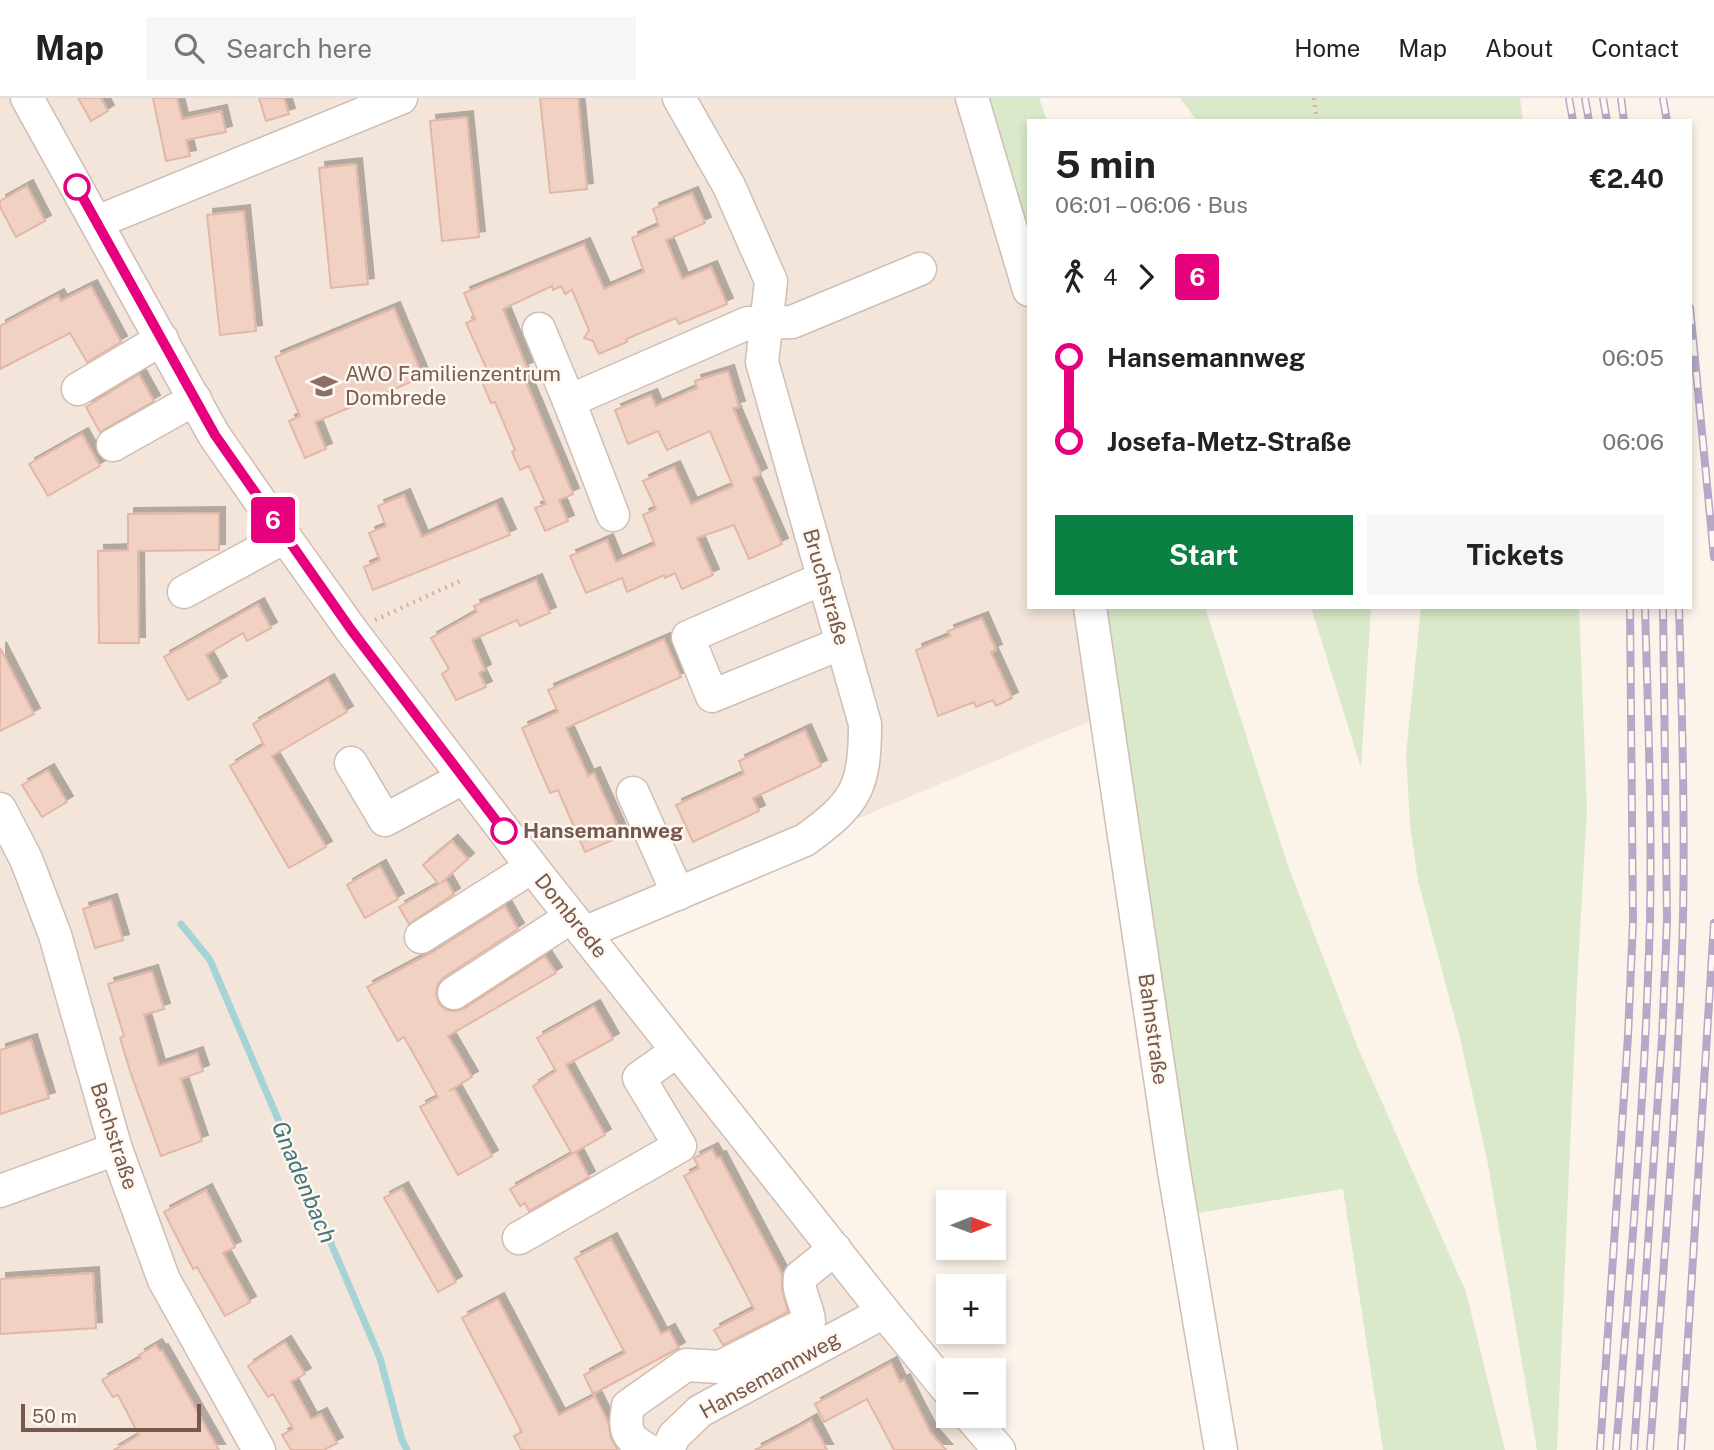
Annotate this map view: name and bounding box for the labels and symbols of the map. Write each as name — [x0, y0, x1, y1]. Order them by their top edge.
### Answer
unlabelled marker — [64, 174, 90, 200]
place label: AWO Familienzentrum Dombrede — [345, 361, 561, 410]
school or university icon: AWO Familienzentrum Dombrede — [309, 371, 339, 401]
line badge: 6 — [250, 497, 296, 543]
street label: Bruchstraße — [798, 526, 855, 648]
marker: Hansemannweg — [491, 818, 517, 844]
place label: Hansemannweg — [523, 818, 683, 843]
street label: Dombrede — [530, 868, 613, 963]
street label: Bahnstraße — [1133, 972, 1174, 1086]
street label: Bachstraße — [85, 1079, 144, 1193]
water label: Gnadenbach — [267, 1117, 342, 1247]
north arrow — [936, 1190, 1006, 1260]
street label: Hansemannweg — [695, 1326, 844, 1424]
scale bar — [21, 1401, 201, 1433]

